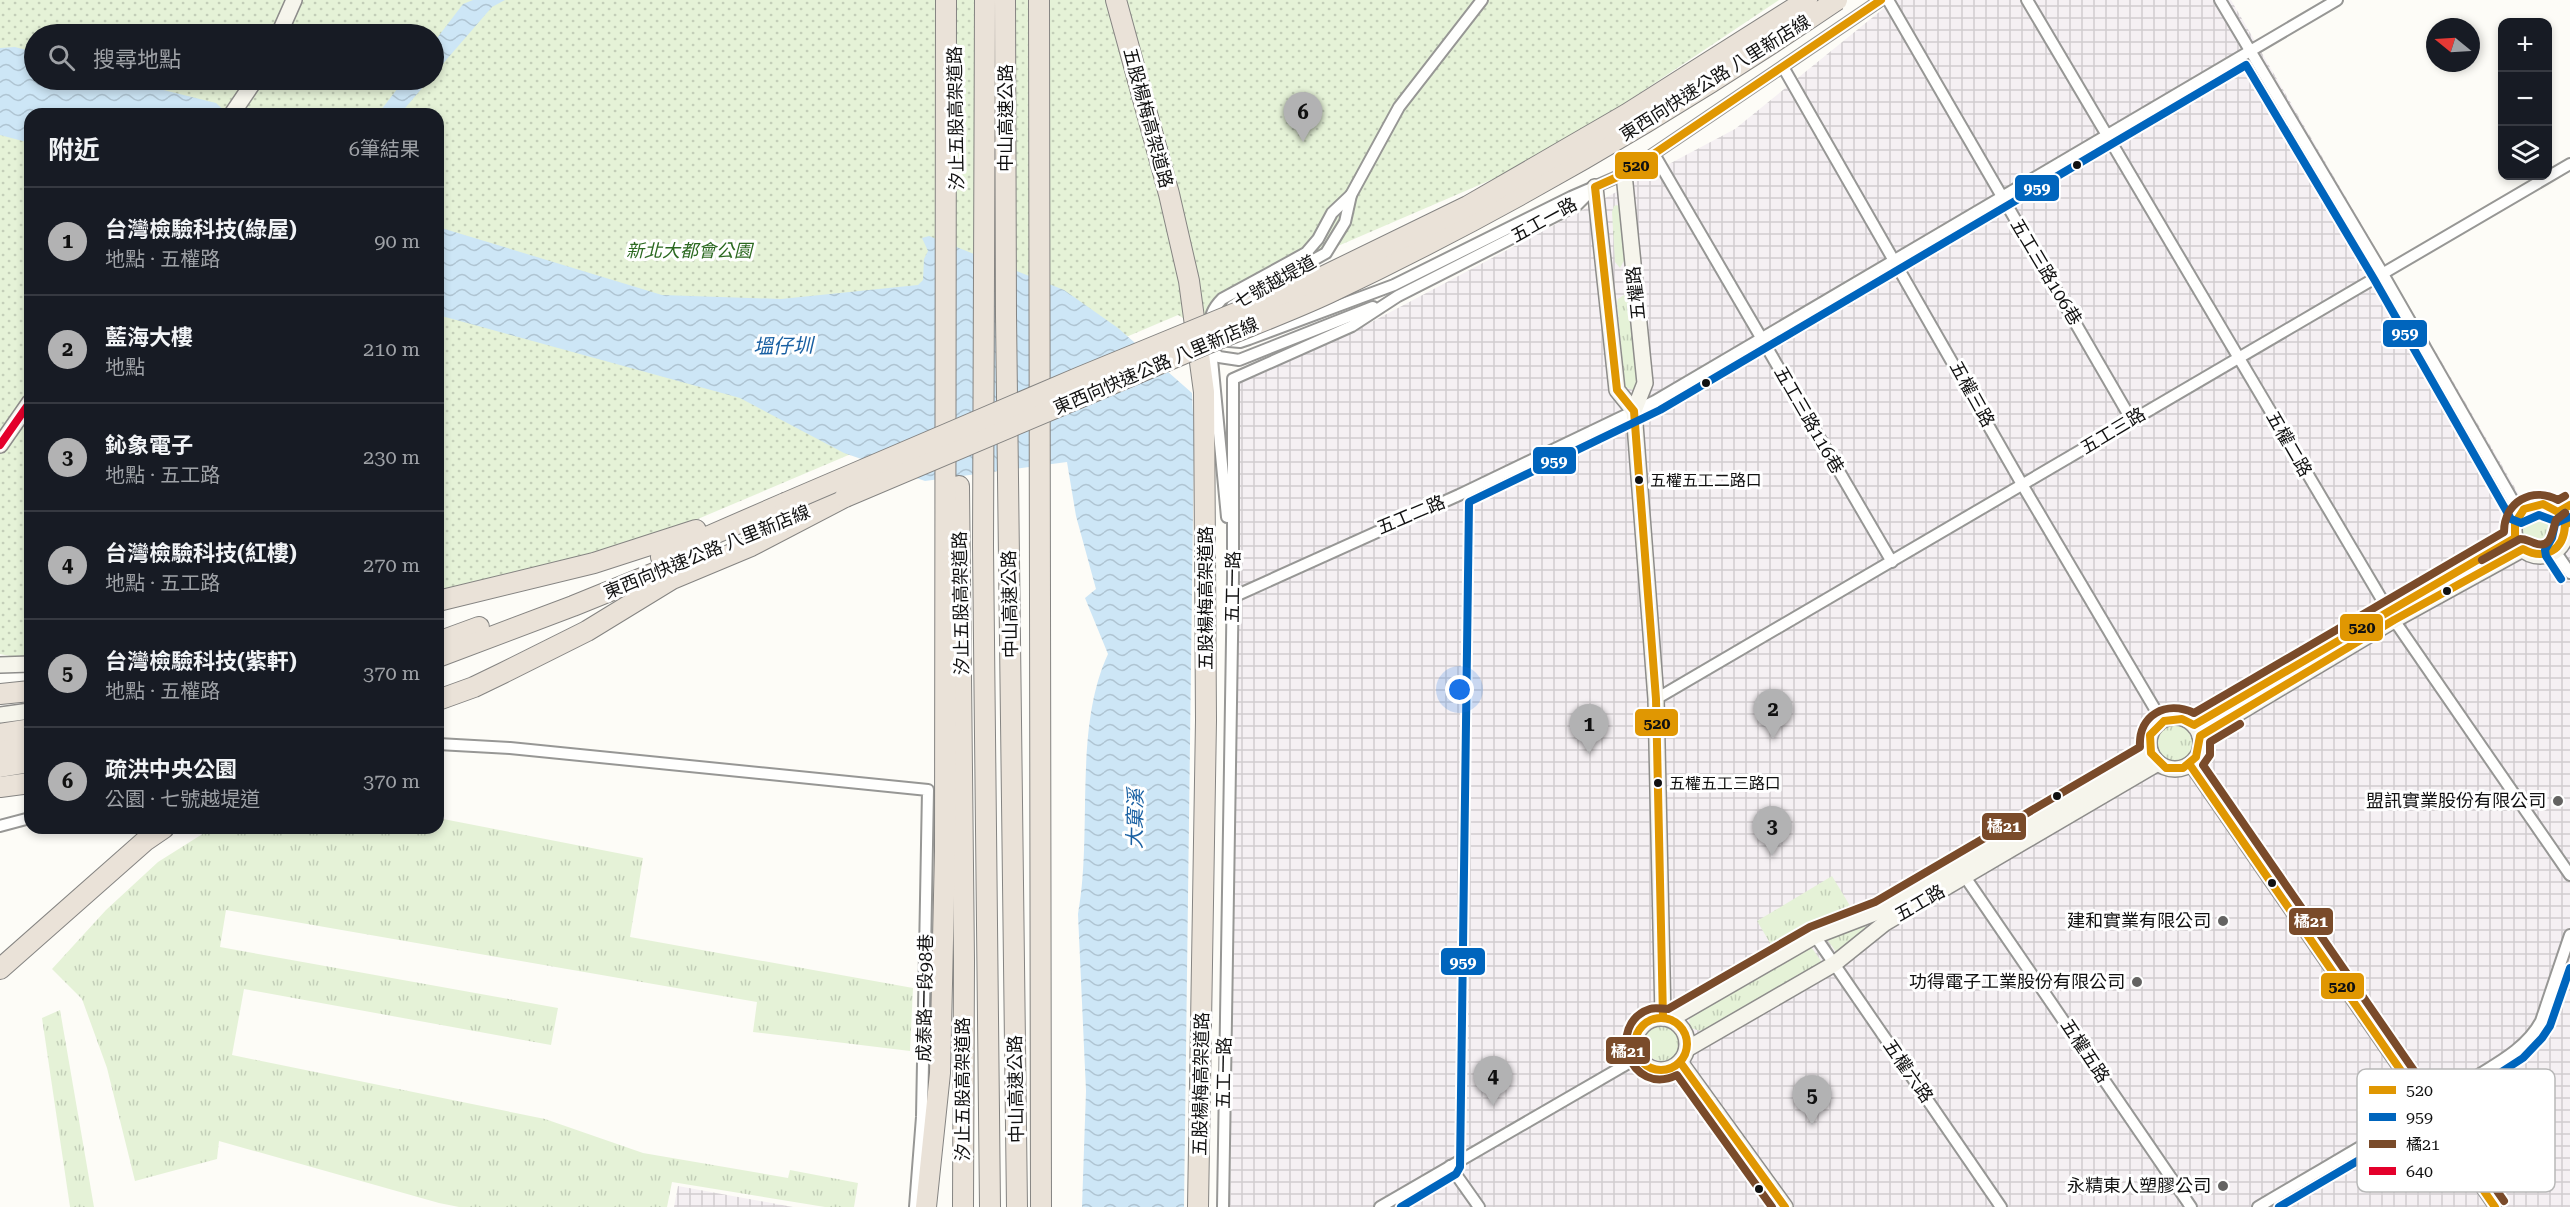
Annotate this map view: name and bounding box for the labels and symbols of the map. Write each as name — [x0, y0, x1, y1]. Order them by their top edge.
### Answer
street label: 東西向快速公路 八里新店線 — [1616, 10, 1814, 145]
north arrow — [2426, 18, 2480, 72]
street label: 汐止五股高架道路 — [944, 46, 967, 190]
street label: 五股楊梅高架道路 — [1120, 46, 1177, 190]
street label: 中山高速公路 — [995, 64, 1016, 172]
pin: 6 — [1284, 92, 1322, 142]
line badge: 520 — [1614, 151, 1659, 180]
text: 520 — [1623, 156, 1649, 175]
unlabelled marker — [2071, 159, 2083, 171]
line badge: 959 — [2014, 174, 2060, 202]
text: 959 — [2024, 179, 2050, 198]
street label: 五工一路 — [1507, 193, 1580, 246]
street label: 五工三路106巷 — [2006, 215, 2086, 329]
park label: 新北大都會公園 — [626, 240, 755, 261]
street label: 七號越堤道 — [1230, 251, 1319, 313]
street label: 五權路 — [1622, 265, 1649, 321]
street label: 東西向快速公路 八里新店線 — [1050, 313, 1261, 418]
line badge: 959 — [2382, 319, 2428, 348]
text: 959 — [2392, 324, 2418, 343]
water label: 塭仔圳 — [753, 333, 816, 359]
street label: 五權三路 — [1946, 357, 1999, 430]
street label: 五工三路116巷 — [1770, 362, 1849, 477]
unlabelled marker — [1700, 377, 1712, 389]
street label: 五工三路 — [2076, 403, 2149, 458]
street label: 五權二路 — [2262, 407, 2317, 480]
line badge: 959 — [1532, 446, 1577, 475]
text: 959 — [1541, 452, 1567, 471]
place label: 五權五工二路口 — [1650, 471, 1762, 490]
marker: 五權五工二路口 — [1633, 474, 1645, 486]
street label: 五工二路 — [1374, 491, 1448, 538]
street label: 東西向快速公路 八里新店線 — [601, 500, 813, 603]
street label: 五股楊梅高架道路 — [1195, 526, 1216, 670]
street label: 汐止五股高架道路 — [949, 531, 972, 675]
street label: 中山高速公路 — [998, 550, 1021, 658]
street label: 五工一路 — [1221, 551, 1244, 623]
unlabelled marker — [2441, 585, 2453, 597]
line badge: 520 — [2339, 613, 2384, 642]
text: 520 — [2349, 618, 2375, 637]
your location — [1445, 675, 1474, 704]
pin: 2 — [1754, 690, 1792, 739]
pin: 1 — [1570, 704, 1608, 754]
line badge: 520 — [1634, 708, 1679, 737]
text: 520 — [1644, 714, 1670, 733]
place label: 五權五工三路口 — [1669, 774, 1781, 793]
marker: 五權五工三路口 — [1652, 777, 1664, 789]
water label: 大窠溪 — [1122, 786, 1148, 849]
unlabelled marker — [2051, 790, 2063, 802]
place label: 盟訊實業股份有限公司 — [2366, 790, 2546, 811]
marker: 盟訊實業股份有限公司 — [2551, 794, 2565, 808]
pin: 3 — [1752, 806, 1792, 856]
line badge: 橘21 — [1981, 812, 2027, 841]
text: 橘21 — [1986, 817, 2021, 836]
unlabelled marker — [2266, 877, 2278, 889]
street label: 五工路 — [1891, 880, 1948, 925]
line badge: 橘21 — [2288, 907, 2334, 936]
place label: 建和實業有限公司 — [2067, 910, 2211, 931]
text: 橘21 — [2293, 912, 2328, 931]
marker: 建和實業有限公司 — [2216, 914, 2230, 928]
street label: 成泰路一段98巷 — [913, 934, 936, 1062]
line badge: 959 — [1440, 947, 1486, 976]
text: 959 — [1450, 953, 1476, 972]
place label: 功得電子工業股份有限公司 — [1909, 971, 2125, 992]
line badge: 520 — [2320, 972, 2365, 1000]
marker: 功得電子工業股份有限公司 — [2130, 975, 2144, 989]
text: 520 — [2329, 977, 2355, 996]
street label: 五股楊梅高架道路 — [1189, 1012, 1212, 1156]
street label: 五權五路 — [2057, 1015, 2114, 1086]
street label: 汐止五股高架道路 — [952, 1017, 973, 1161]
street label: 中山高速公路 — [1004, 1035, 1027, 1143]
street label: 五權六路 — [1879, 1035, 1938, 1106]
line badge: 橘21 — [1605, 1036, 1651, 1065]
street label: 五工一路 — [1212, 1037, 1235, 1109]
text: 橘21 — [1610, 1042, 1645, 1061]
pin: 4 — [1474, 1056, 1512, 1106]
legend — [2357, 1069, 2555, 1192]
pin: 5 — [1792, 1076, 1832, 1125]
text: 520 — [2406, 1081, 2433, 1100]
text: 959 — [2406, 1108, 2433, 1127]
text: 橘21 — [2406, 1135, 2440, 1154]
text: 640 — [2406, 1162, 2433, 1181]
place label: 永精東人塑膠公司 — [2067, 1175, 2211, 1196]
marker: 永精東人塑膠公司 — [2216, 1179, 2230, 1193]
unlabelled marker — [1753, 1183, 1765, 1195]

